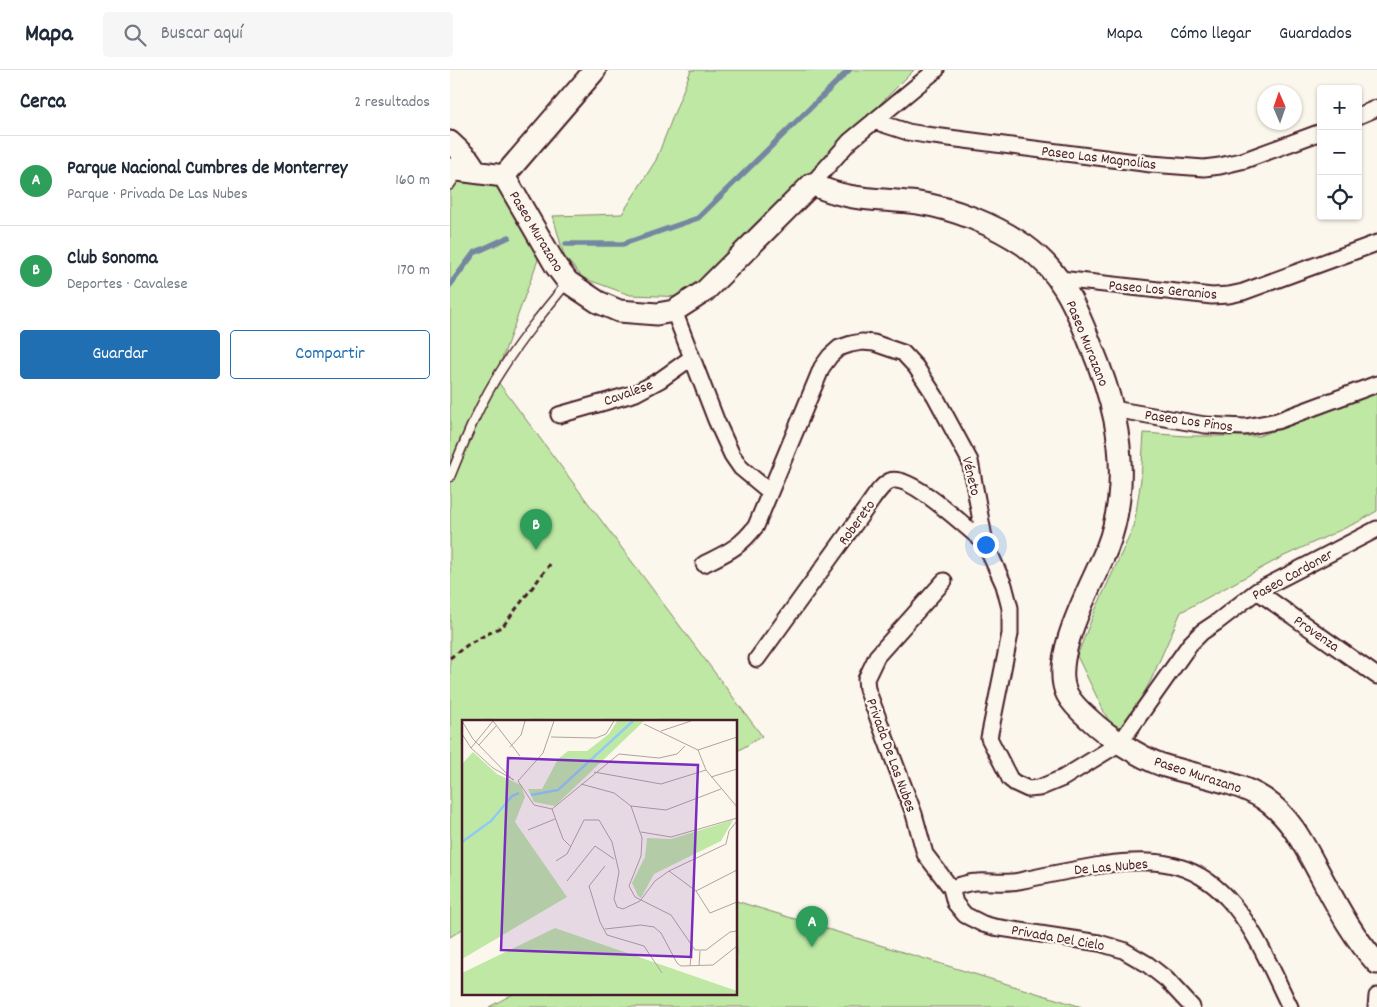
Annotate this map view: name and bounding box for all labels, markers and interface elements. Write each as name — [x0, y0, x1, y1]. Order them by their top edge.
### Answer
search box — [103, 12, 453, 57]
text: Mapa — [25, 18, 73, 52]
icon: search — [121, 21, 149, 49]
text: Buscar aquí — [161, 21, 243, 48]
text: Mapa — [1106, 22, 1142, 47]
text: Cómo llegar — [1170, 22, 1251, 47]
text: Guardados — [1279, 22, 1352, 47]
north arrow — [1257, 85, 1302, 130]
map controls — [1317, 85, 1362, 220]
button: + — [1317, 85, 1362, 130]
text: Cerca — [20, 88, 66, 118]
text: 2 resultados — [354, 91, 430, 114]
button: − — [1317, 130, 1362, 175]
street label: Paseo Las Magnolias — [1040, 141, 1157, 177]
text: Parque Nacional Cumbres de Monterrey — [67, 156, 348, 183]
text: A — [32, 169, 40, 192]
text: 160 m — [395, 169, 430, 192]
button: locate — [1317, 175, 1362, 220]
text: Parque · Privada De Las Nubes — [67, 183, 248, 206]
street label: Paseo Murazano — [502, 187, 568, 277]
text: Club Sonoma — [67, 246, 158, 273]
text: B — [32, 259, 40, 282]
text: 170 m — [397, 259, 430, 282]
text: Deportes · Cavalese — [67, 273, 188, 296]
street label: Paseo Los Geranios — [1108, 275, 1218, 307]
street label: Paseo Murazano — [1059, 297, 1114, 390]
button: Guardar — [20, 330, 220, 379]
button: Compartir — [230, 330, 430, 379]
street label: Cavalese — [601, 375, 657, 413]
street label: Paseo Los Pinos — [1143, 405, 1234, 439]
street label: Véneto — [955, 455, 986, 499]
street label: Robereto — [834, 496, 882, 550]
pin: B — [520, 509, 552, 550]
your location — [973, 532, 999, 558]
street label: Paseo Cardoner — [1248, 544, 1338, 607]
street label: Provenza — [1288, 611, 1344, 659]
street label: Privada De Las Nubes — [859, 696, 921, 816]
inset map — [462, 720, 738, 994]
street label: Paseo Murazano — [1151, 751, 1244, 801]
street label: De Las Nubes — [1073, 854, 1149, 882]
pin: A — [796, 906, 828, 947]
street label: Privada Del Cielo — [1009, 920, 1106, 958]

